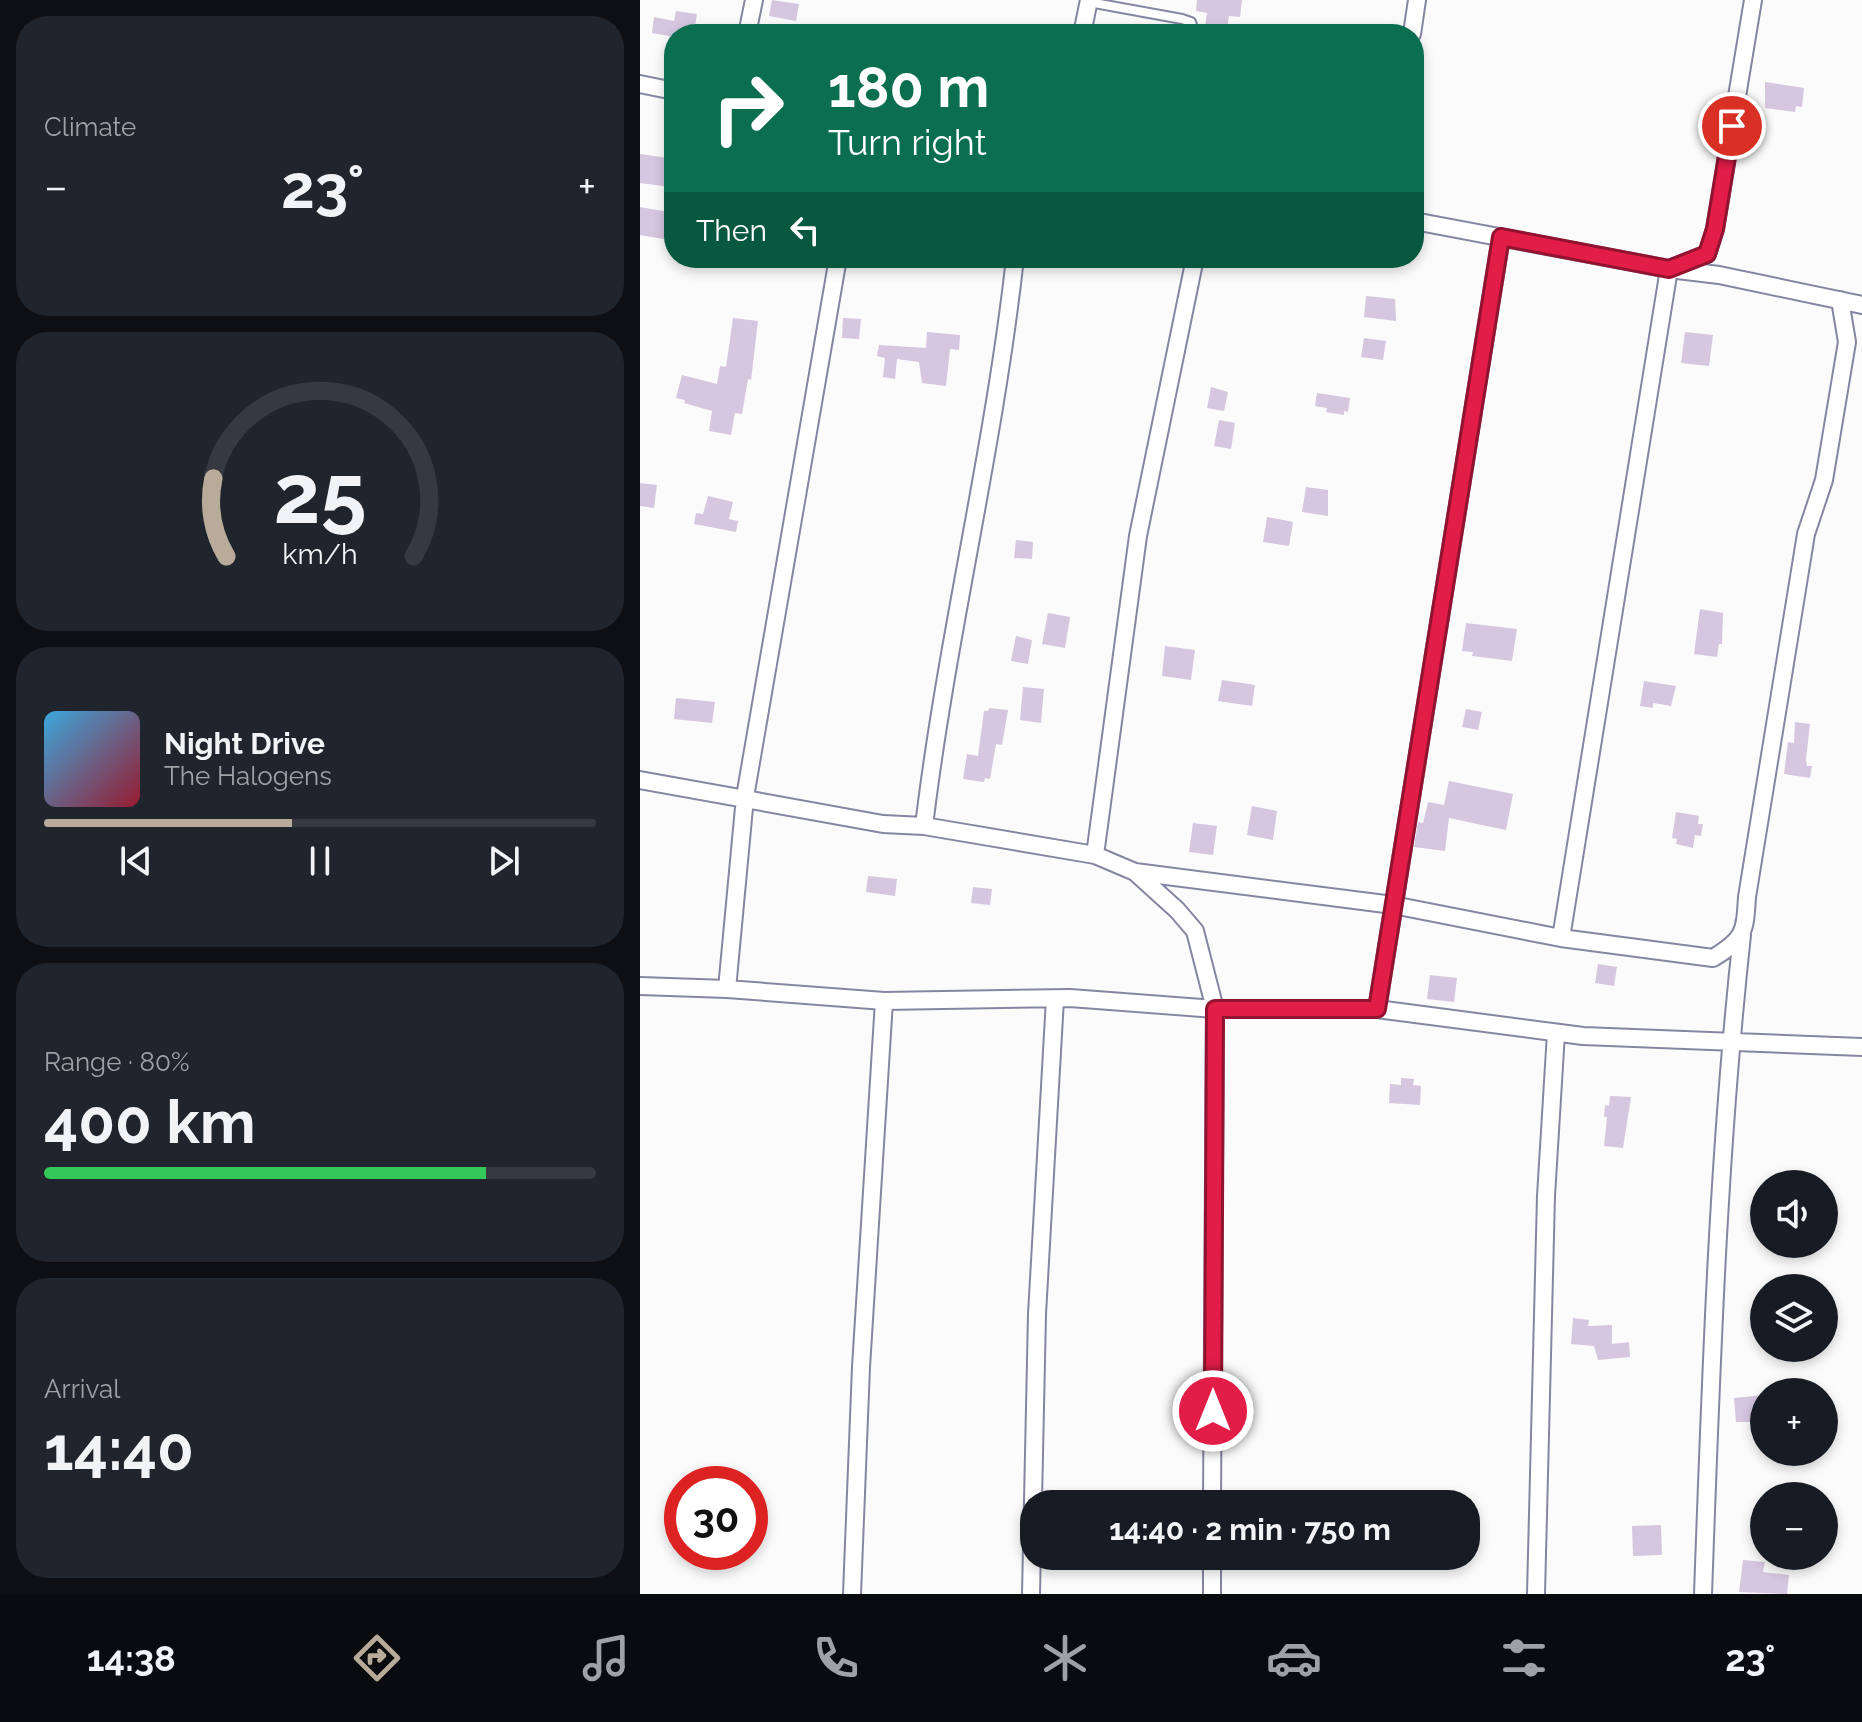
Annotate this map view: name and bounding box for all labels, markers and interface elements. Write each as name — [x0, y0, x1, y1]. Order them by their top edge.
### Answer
text: 180 m — [828, 54, 989, 120]
icon: right — [696, 56, 800, 160]
pin — [1698, 92, 1766, 160]
icon: arrive — [1710, 104, 1754, 148]
text: Climate — [44, 112, 136, 142]
text: Turn right — [828, 121, 987, 163]
text: 23° — [281, 152, 364, 222]
text: − — [44, 161, 68, 212]
text: + — [578, 161, 596, 212]
icon: left — [783, 208, 827, 252]
text: Then — [696, 213, 767, 248]
text: 25 — [273, 445, 367, 542]
text: km/h — [282, 538, 358, 572]
text: Night Drive — [164, 726, 325, 761]
text: The Halogens — [164, 761, 332, 791]
icon: previous — [114, 839, 158, 883]
icon: pause — [298, 839, 342, 883]
icon: next — [482, 839, 526, 883]
text: Range · 80% — [44, 1047, 190, 1077]
text: 400 km — [44, 1087, 256, 1157]
map controls — [1750, 1170, 1838, 1570]
button: sound — [1750, 1170, 1838, 1258]
button: layers — [1750, 1274, 1838, 1362]
position arrow — [1171, 1369, 1255, 1453]
text: Arrival — [44, 1374, 120, 1404]
button: + — [1750, 1378, 1838, 1466]
text: 14:40 — [44, 1414, 194, 1484]
speed limit sign: 30 — [664, 1466, 768, 1570]
button: − — [1750, 1482, 1838, 1570]
text: 14:40 · 2 min · 750 m — [1109, 1512, 1391, 1547]
icon: directions — [349, 1630, 405, 1686]
icon: music — [578, 1630, 634, 1686]
icon: phone — [808, 1630, 864, 1686]
icon: climate — [1037, 1630, 1093, 1686]
icon: car — [1266, 1630, 1322, 1686]
icon: filters — [1496, 1630, 1552, 1686]
text: 14:38 — [87, 1637, 176, 1679]
text: 23° — [1725, 1637, 1775, 1679]

